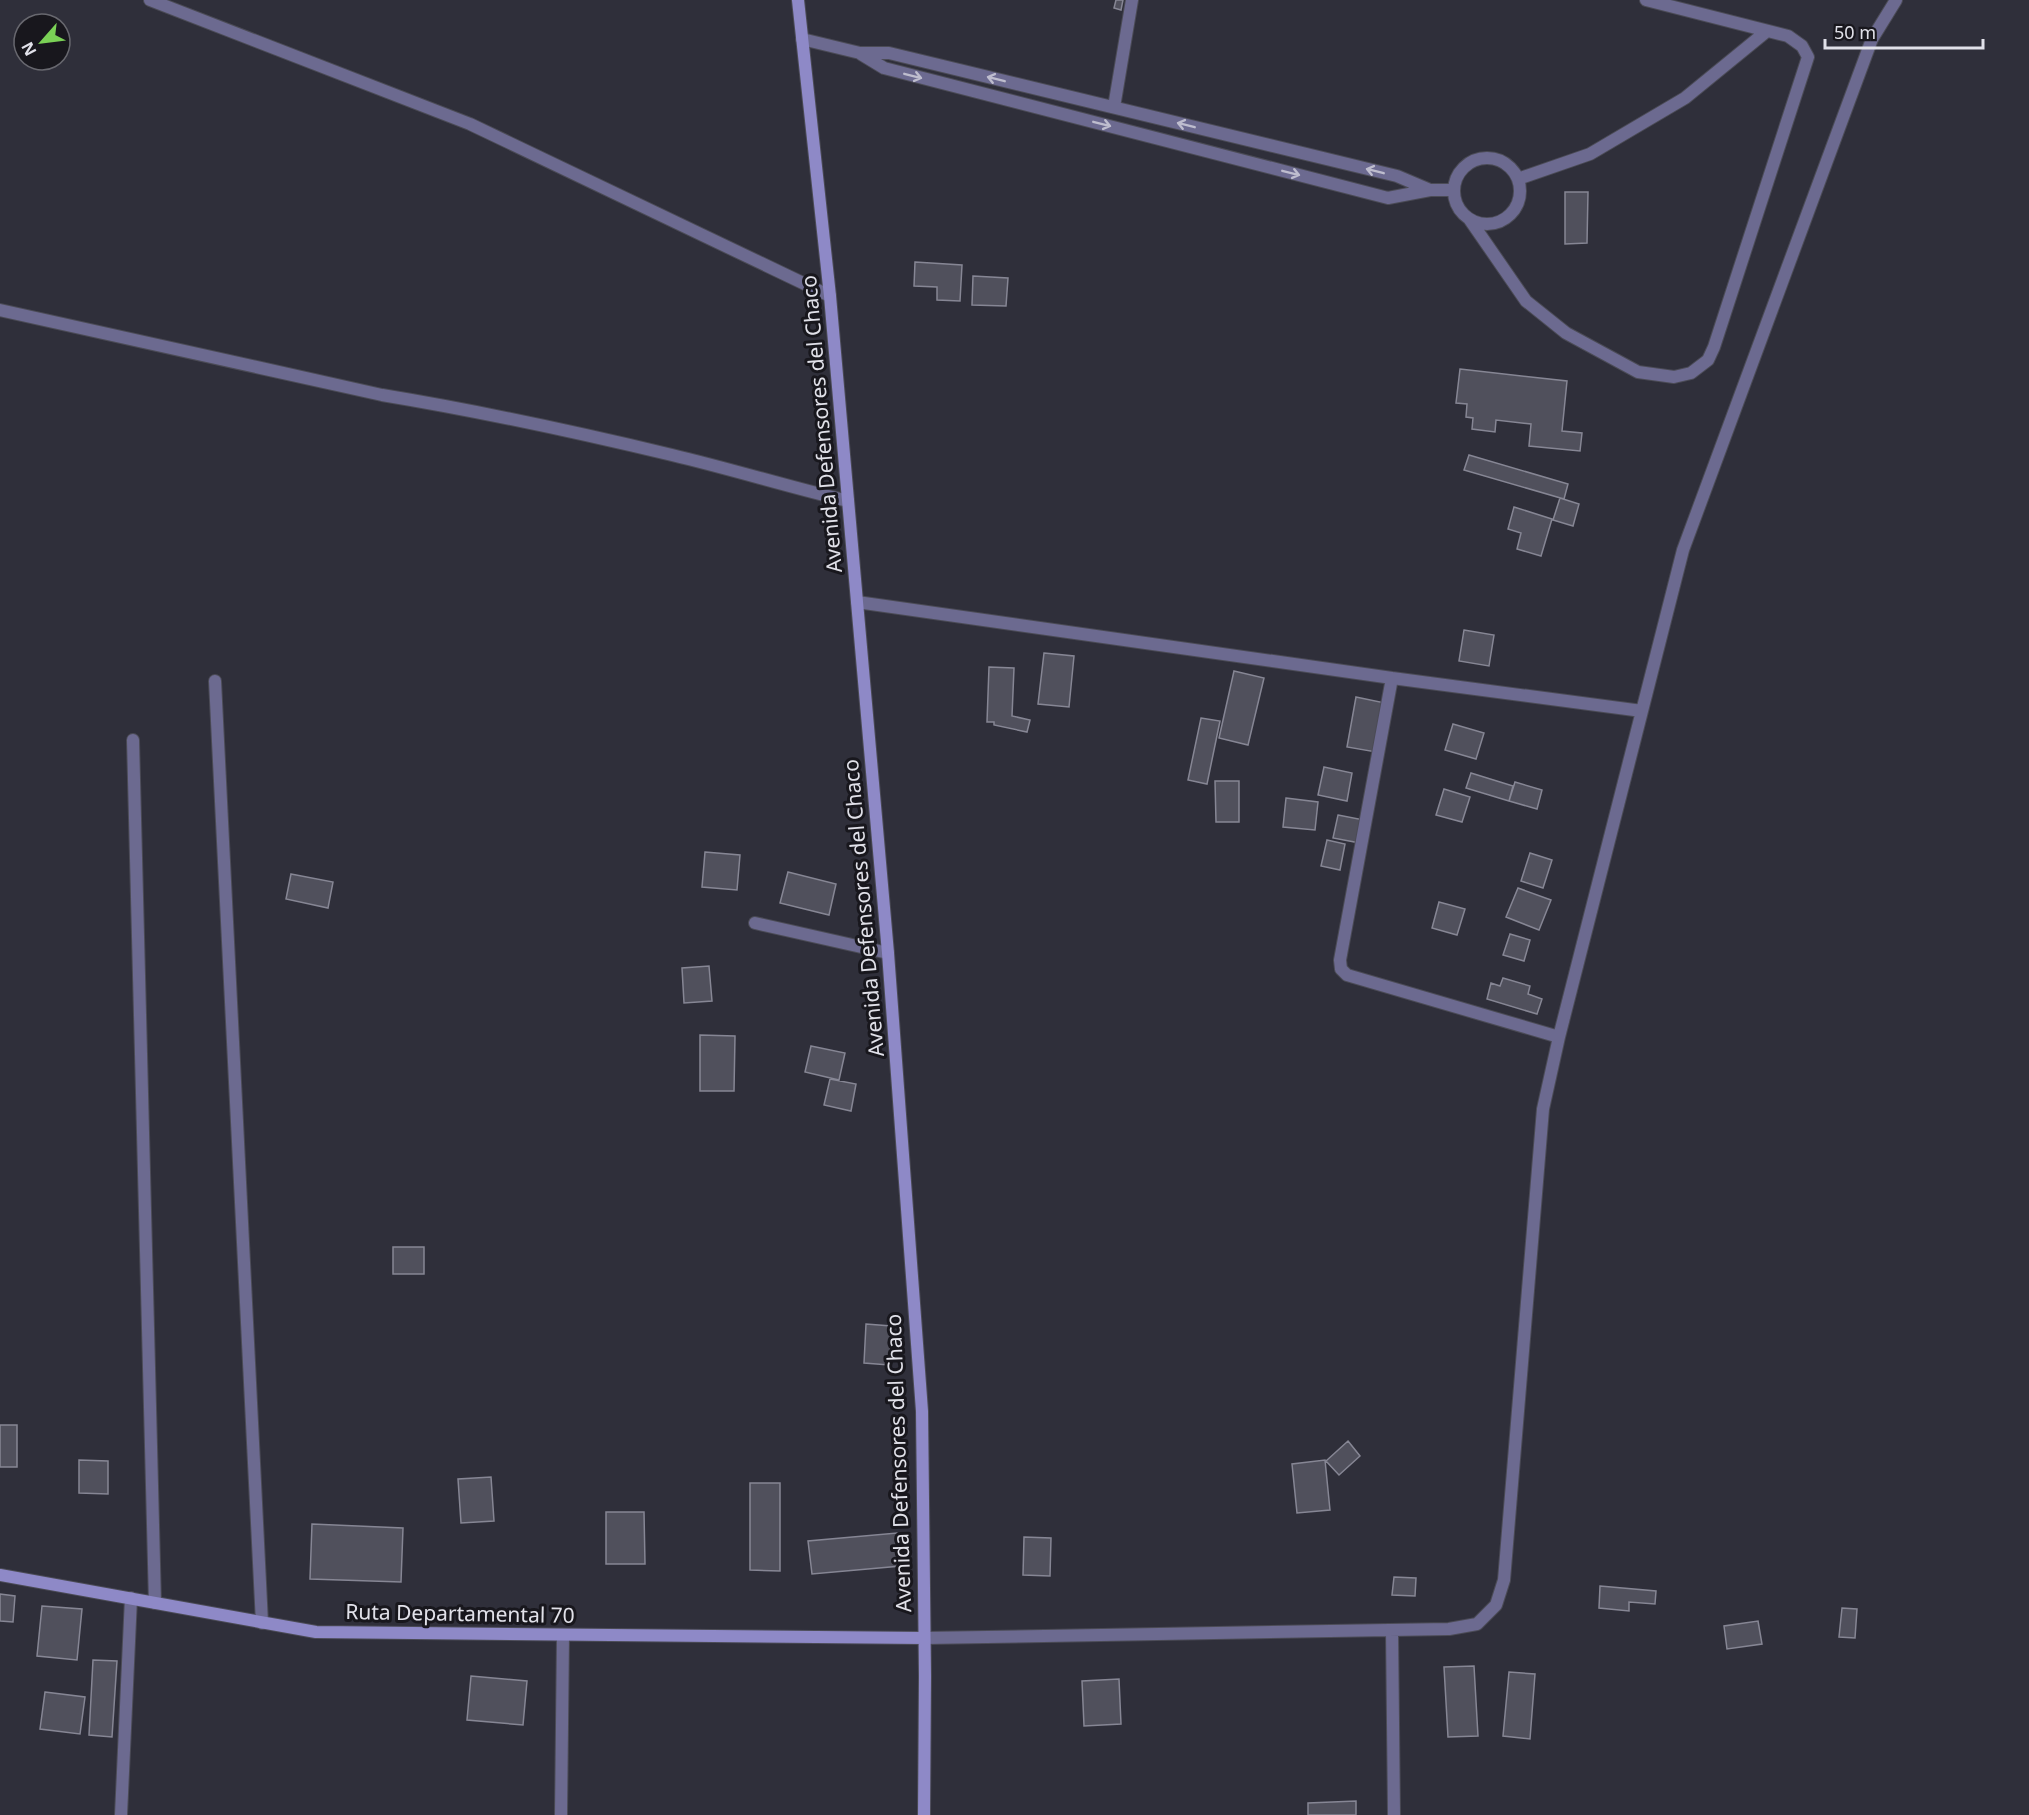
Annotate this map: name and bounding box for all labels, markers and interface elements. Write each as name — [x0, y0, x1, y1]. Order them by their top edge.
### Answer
north arrow — [12, 12, 72, 72]
scale bar — [1825, 12, 1982, 50]
text: 50 m — [1834, 20, 1876, 44]
text: N — [16, 38, 42, 60]
one-way arrow — [904, 71, 923, 82]
one-way arrow — [987, 72, 1006, 84]
one-way arrow — [1177, 118, 1196, 130]
one-way arrow — [1093, 119, 1112, 131]
one-way arrow — [1366, 164, 1385, 176]
one-way arrow — [1281, 168, 1300, 179]
street label: Avenida Defensores del Chaco — [794, 274, 848, 574]
street label: Avenida Defensores del Chaco — [836, 758, 890, 1058]
street label: Avenida Defensores del Chaco — [879, 1313, 917, 1613]
street label: Ruta Departamental 70 — [345, 1597, 575, 1629]

